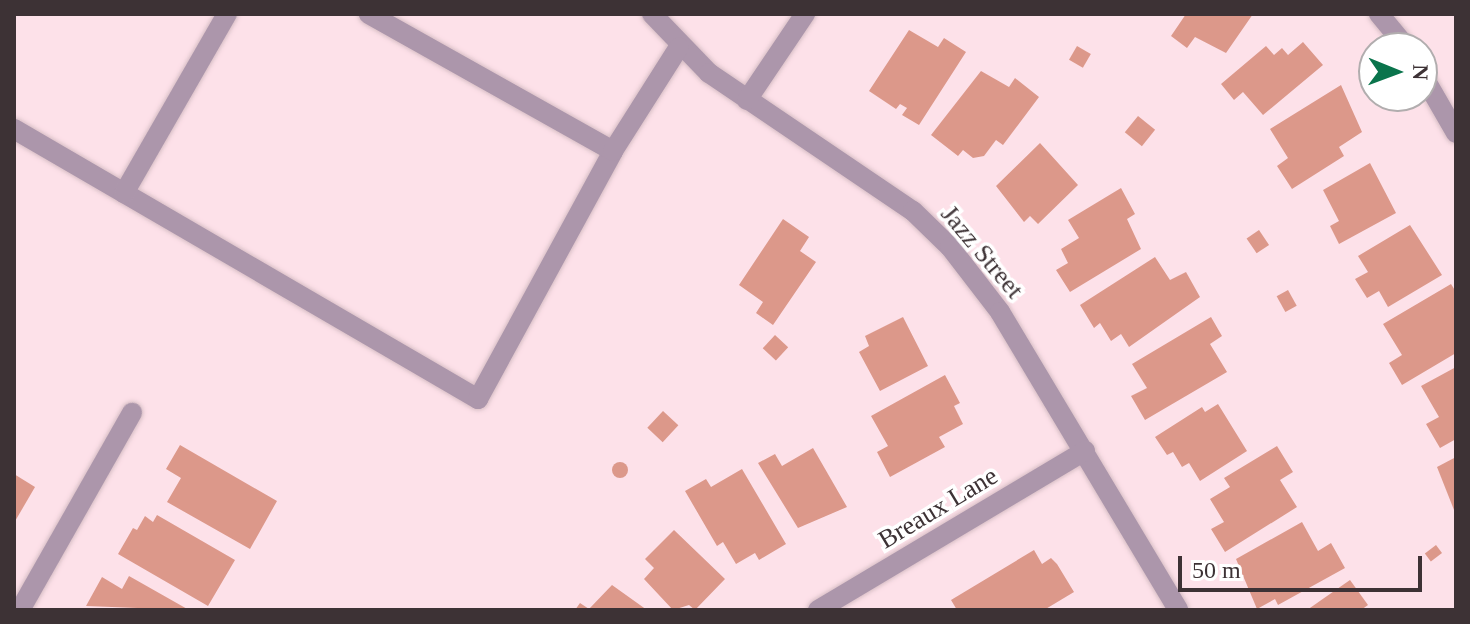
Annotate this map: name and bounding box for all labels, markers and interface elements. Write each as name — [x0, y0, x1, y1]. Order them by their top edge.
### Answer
north arrow — [1358, 32, 1438, 112]
text: N — [1408, 64, 1433, 81]
street label: Jazz Street — [934, 199, 1030, 305]
street label: Breaux Lane — [873, 460, 1003, 556]
scale bar — [1182, 540, 1426, 590]
text: 50 m — [1192, 557, 1241, 583]

